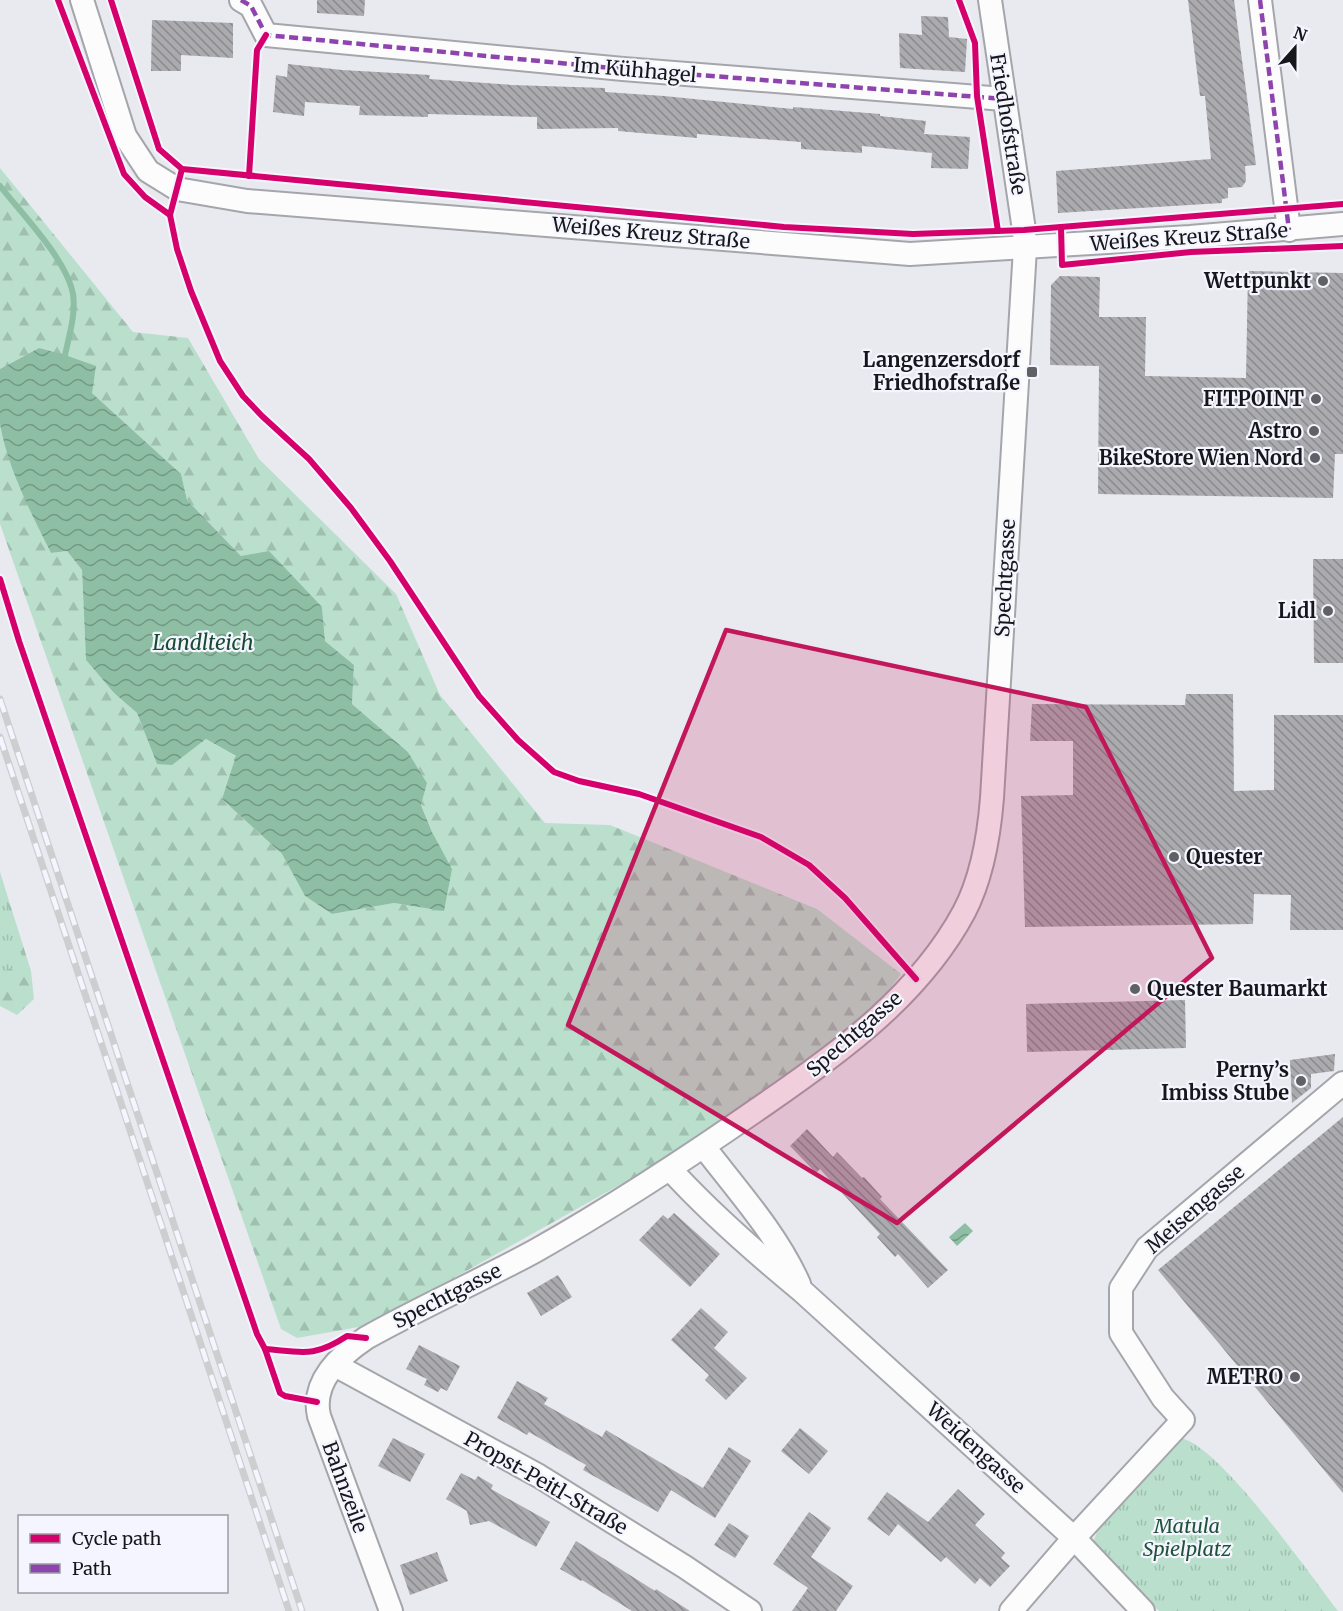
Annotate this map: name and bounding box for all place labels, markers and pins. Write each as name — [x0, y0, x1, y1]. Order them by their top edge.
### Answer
place label: Wettpunkt — [1203, 268, 1311, 293]
marker: Wettpunkt — [1316, 274, 1330, 288]
place label: Langenzersdorf Friedhofstraße — [863, 347, 1021, 395]
marker: Langenzersdorf Friedhofstraße — [1025, 365, 1039, 379]
place label: FITPOINT — [1203, 386, 1304, 411]
marker: FITPOINT — [1309, 392, 1323, 406]
place label: Astro — [1248, 418, 1302, 443]
marker: Astro — [1307, 424, 1321, 438]
place label: BikeStore Wien Nord — [1099, 445, 1303, 470]
marker: BikeStore Wien Nord — [1308, 451, 1322, 465]
place label: Lidl — [1278, 598, 1316, 623]
marker: Lidl — [1321, 604, 1335, 618]
place label: Quester — [1186, 844, 1263, 869]
marker: Quester — [1167, 850, 1181, 864]
place label: Quester Baumarkt — [1147, 976, 1327, 1001]
marker: Quester Baumarkt — [1128, 982, 1142, 996]
place label: Perny’s Imbiss Stube — [1161, 1057, 1289, 1105]
marker: Perny’s Imbiss Stube — [1294, 1074, 1308, 1088]
place label: METRO — [1207, 1364, 1283, 1389]
marker: METRO — [1288, 1370, 1302, 1384]

